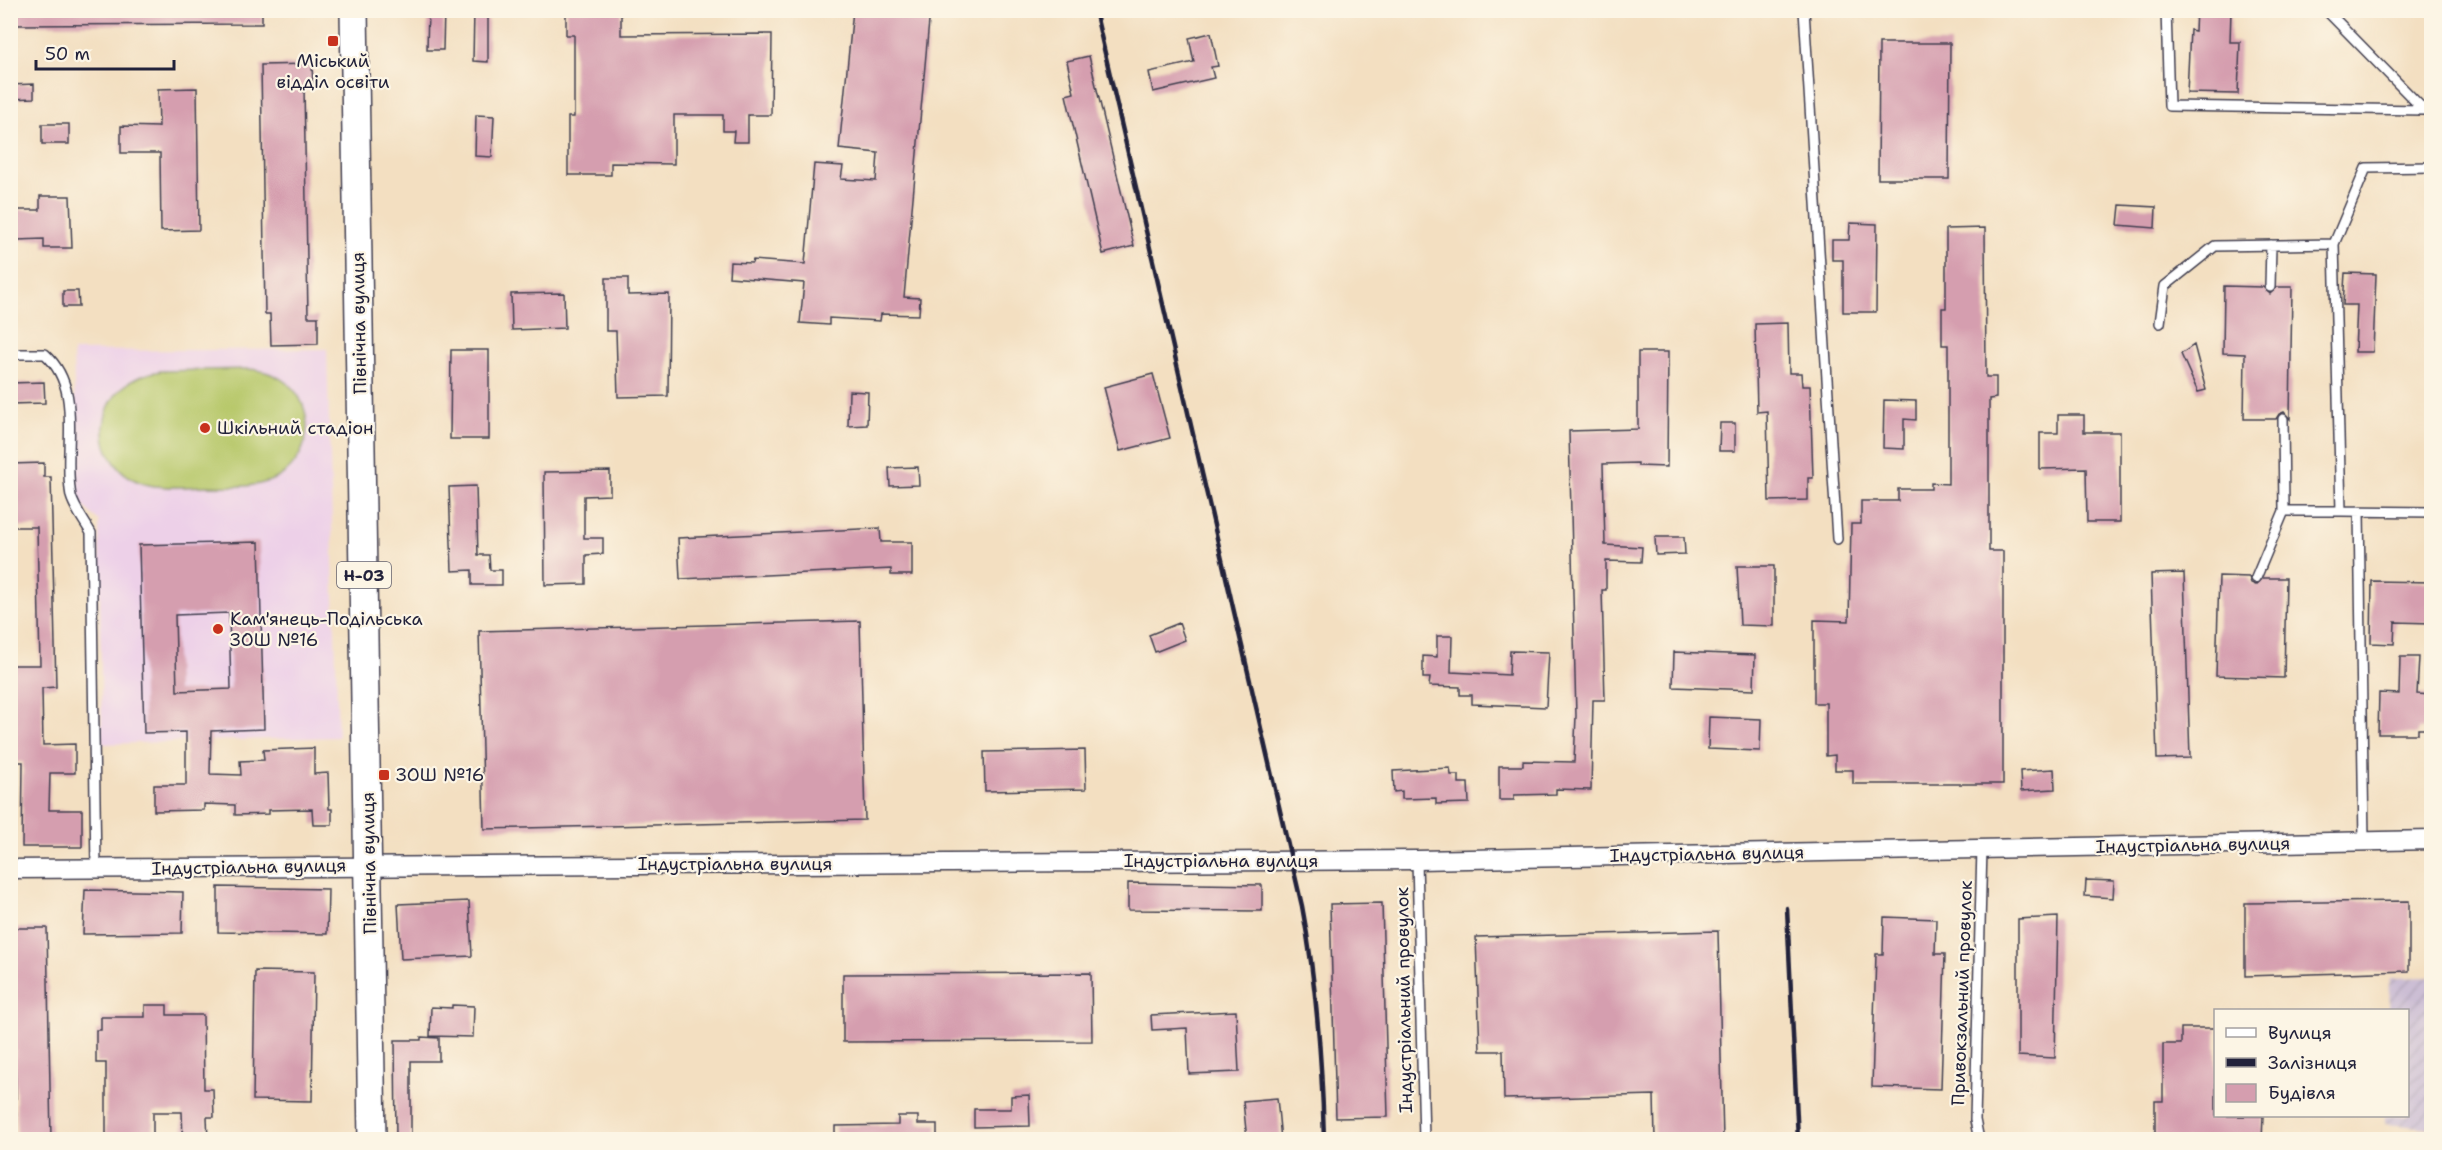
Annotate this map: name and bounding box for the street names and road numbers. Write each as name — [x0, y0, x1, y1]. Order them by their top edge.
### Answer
street label: Північна вулиця — [346, 252, 372, 394]
road number: Н-03 — [337, 562, 391, 588]
street label: Північна вулиця — [356, 792, 382, 934]
street label: Індустріальна вулиця — [2095, 831, 2291, 859]
street label: Індустріальна вулиця — [1609, 840, 1805, 868]
street label: Індустріальна вулиця — [1124, 849, 1318, 873]
street label: Індустріальна вулиця — [638, 852, 832, 876]
street label: Індустріальна вулиця — [151, 853, 347, 881]
street label: Привокзальний провулок — [1946, 880, 1978, 1106]
street label: Індустріальний провулок — [1390, 886, 1418, 1113]

